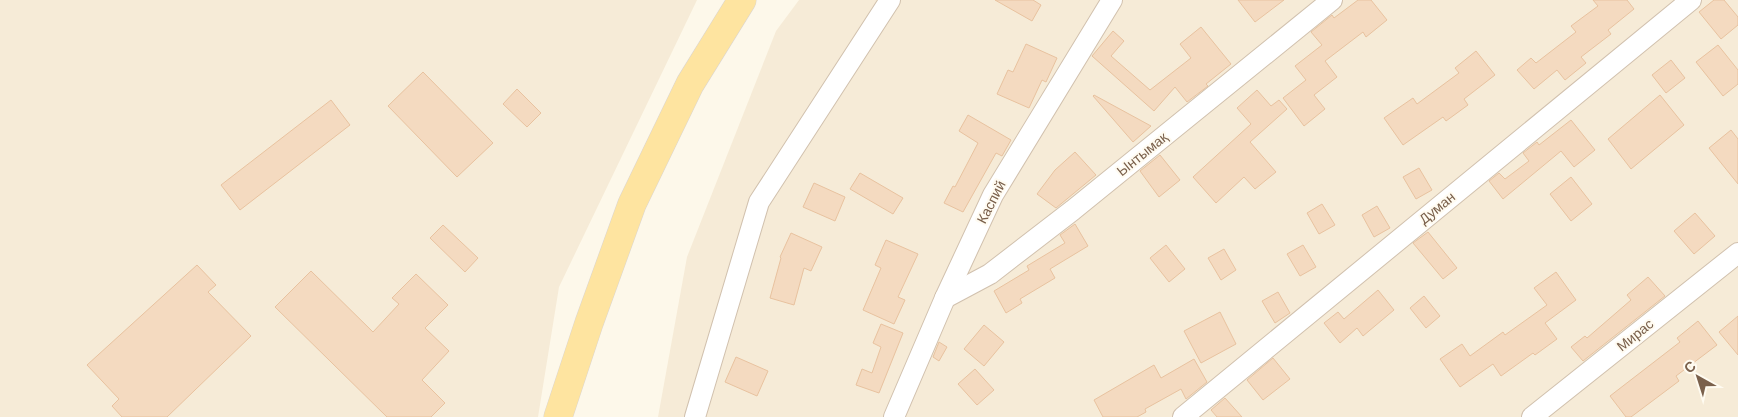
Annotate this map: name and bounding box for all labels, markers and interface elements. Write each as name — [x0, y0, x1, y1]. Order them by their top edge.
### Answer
street label: Ынтымақ — [1114, 128, 1171, 179]
street label: Каспий — [973, 178, 1009, 226]
street label: Думан — [1416, 189, 1458, 227]
street label: Мирас — [1614, 316, 1656, 354]
north arrow — [1673, 352, 1723, 402]
text: С — [1681, 357, 1699, 376]

